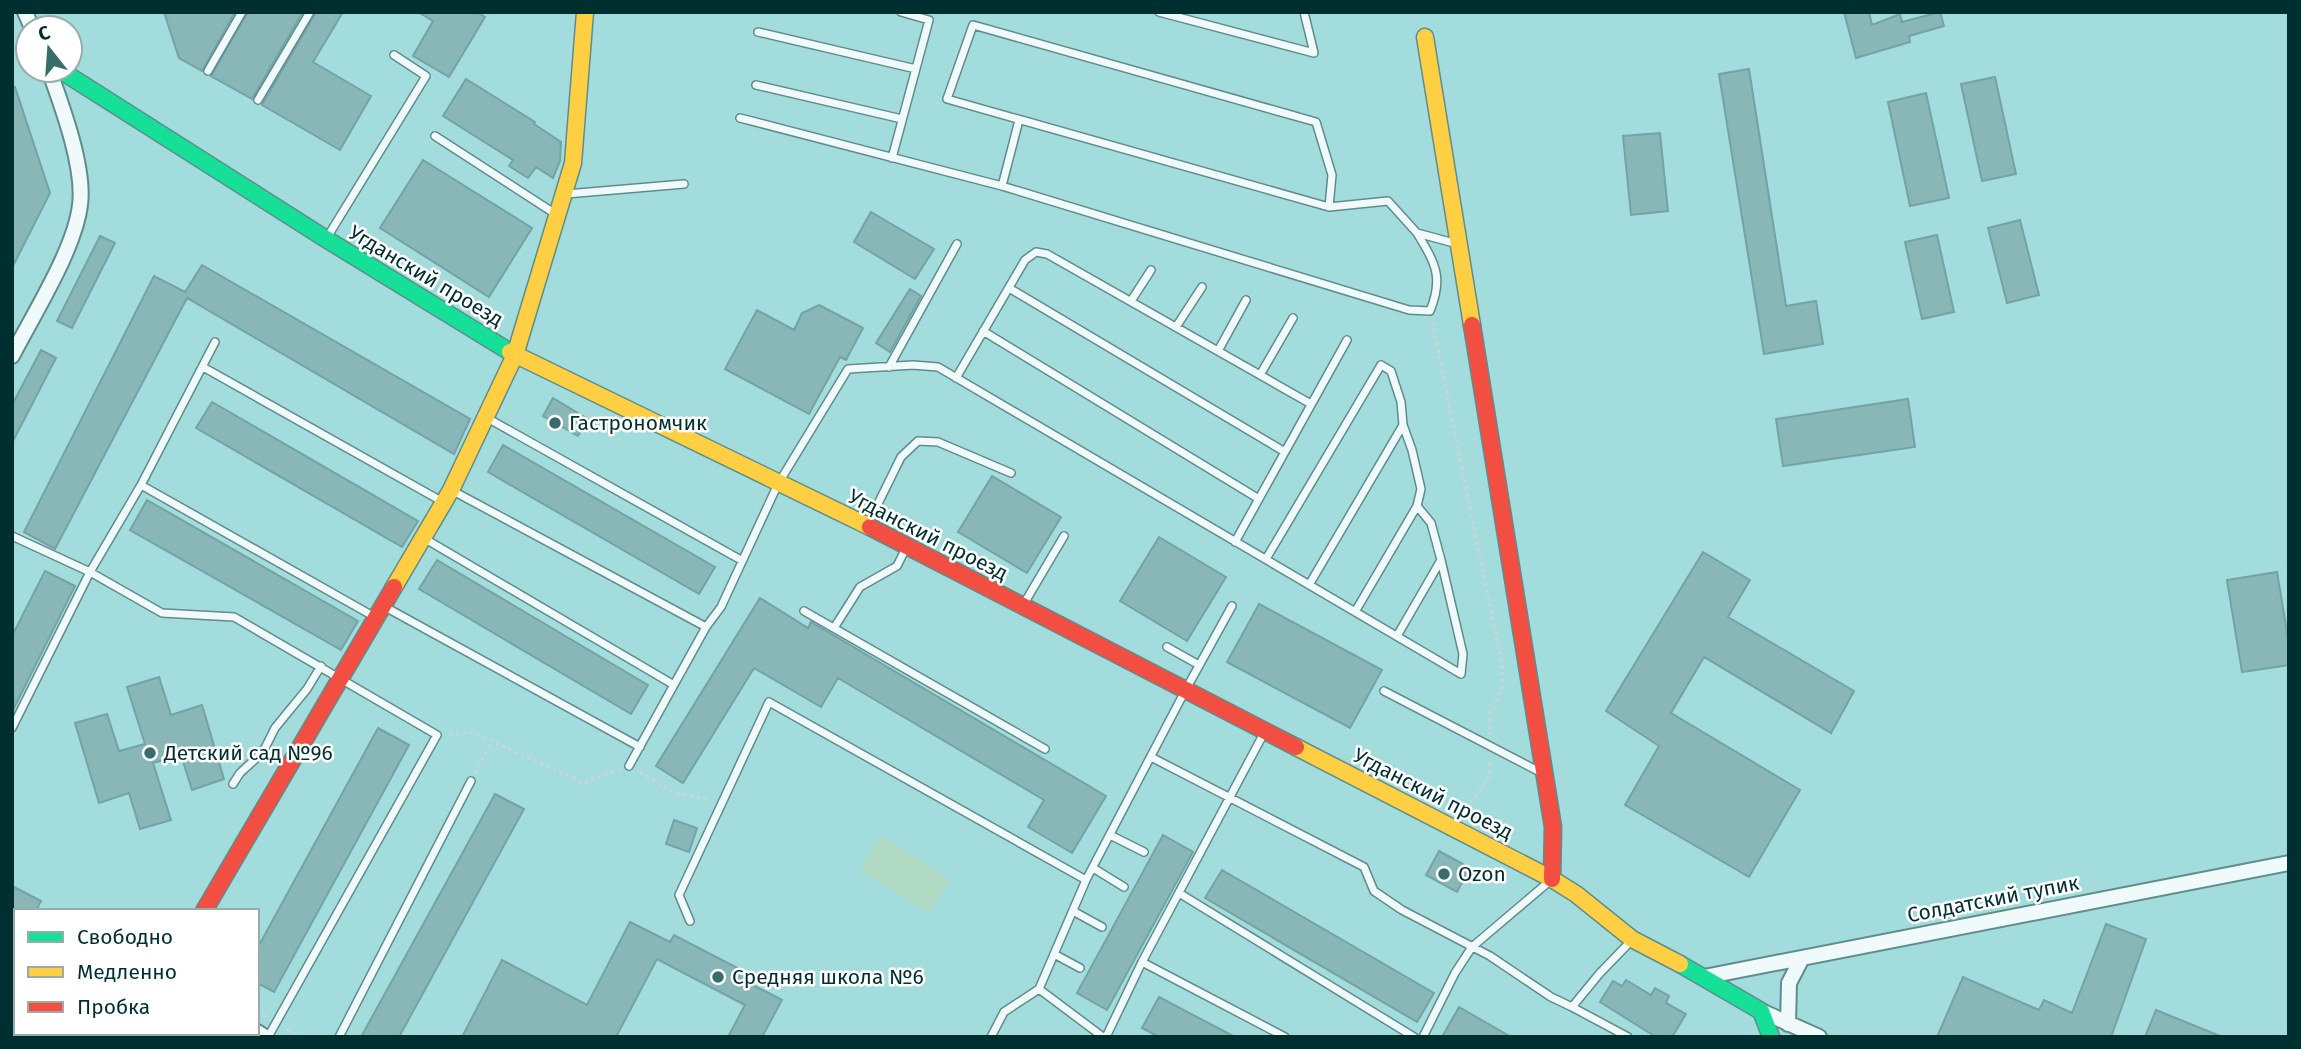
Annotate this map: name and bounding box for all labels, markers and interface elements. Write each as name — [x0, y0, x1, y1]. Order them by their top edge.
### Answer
north arrow — [14, 14, 84, 84]
text: С — [36, 21, 53, 46]
street label: Угданский проезд — [344, 220, 508, 332]
place label: Гастрономчик — [569, 410, 707, 436]
marker: Гастрономчик — [547, 415, 563, 431]
street label: Угданский проезд — [844, 483, 1012, 587]
place label: Детский сад №96 — [163, 740, 333, 766]
street label: Угданский проезд — [1349, 742, 1517, 846]
marker: Детский сад №96 — [142, 745, 158, 761]
place label: Ozon — [1458, 861, 1506, 887]
marker: Ozon — [1436, 866, 1452, 882]
street label: Солдатский тупик — [1905, 870, 2081, 928]
legend — [14, 909, 259, 1035]
text: Свободно — [77, 924, 173, 950]
text: Медленно — [77, 959, 177, 985]
place label: Средняя школа №6 — [732, 964, 924, 990]
marker: Средняя школа №6 — [710, 969, 726, 985]
text: Пробка — [77, 994, 150, 1020]

